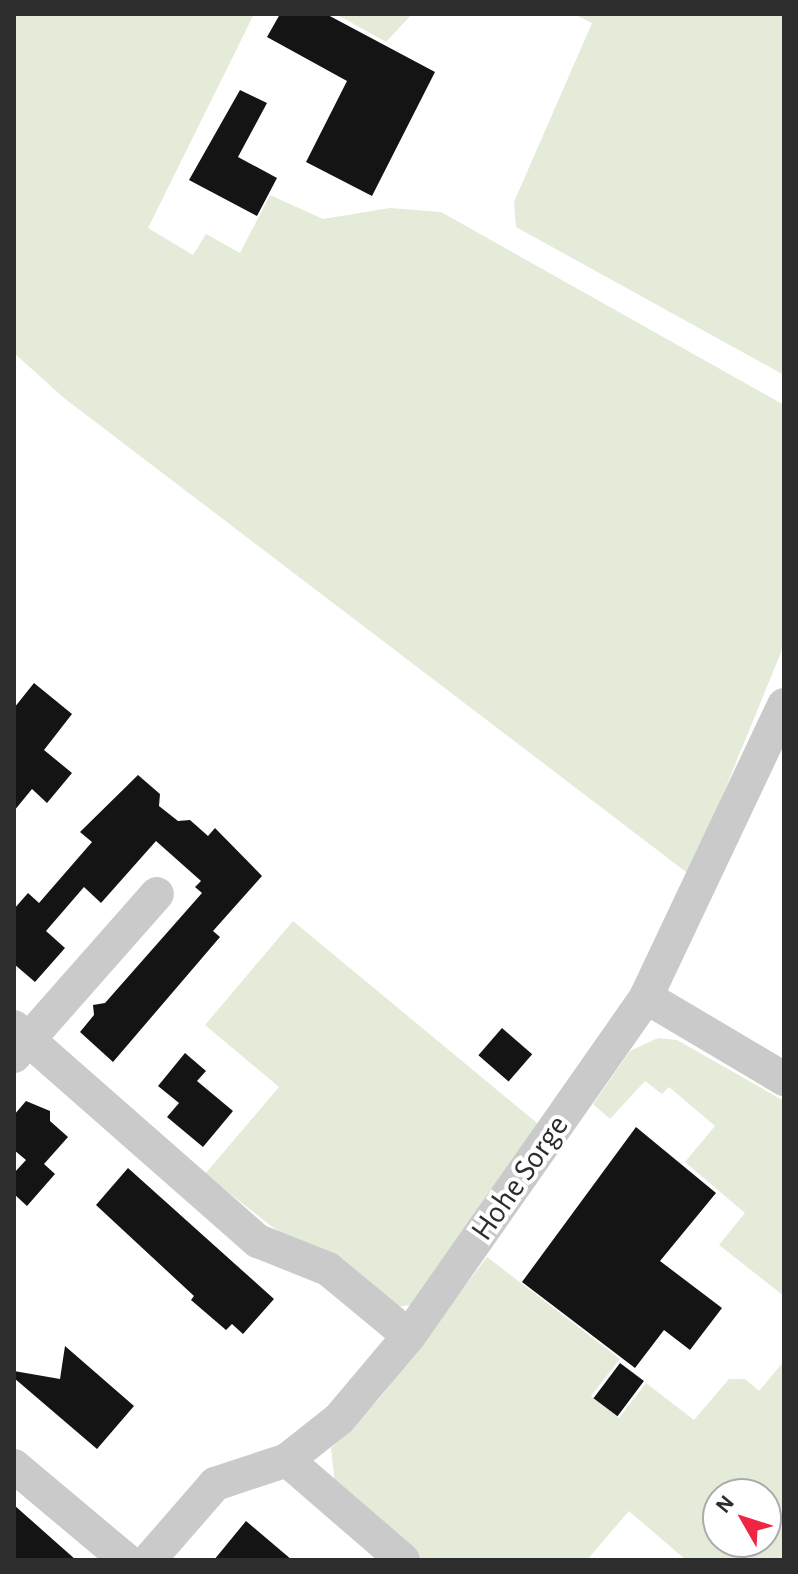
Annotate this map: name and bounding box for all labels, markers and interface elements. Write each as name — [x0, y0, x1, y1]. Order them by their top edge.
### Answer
street label: Hohe Sorge — [463, 1108, 577, 1248]
north arrow — [702, 1478, 782, 1558]
text: N — [712, 1491, 738, 1517]

